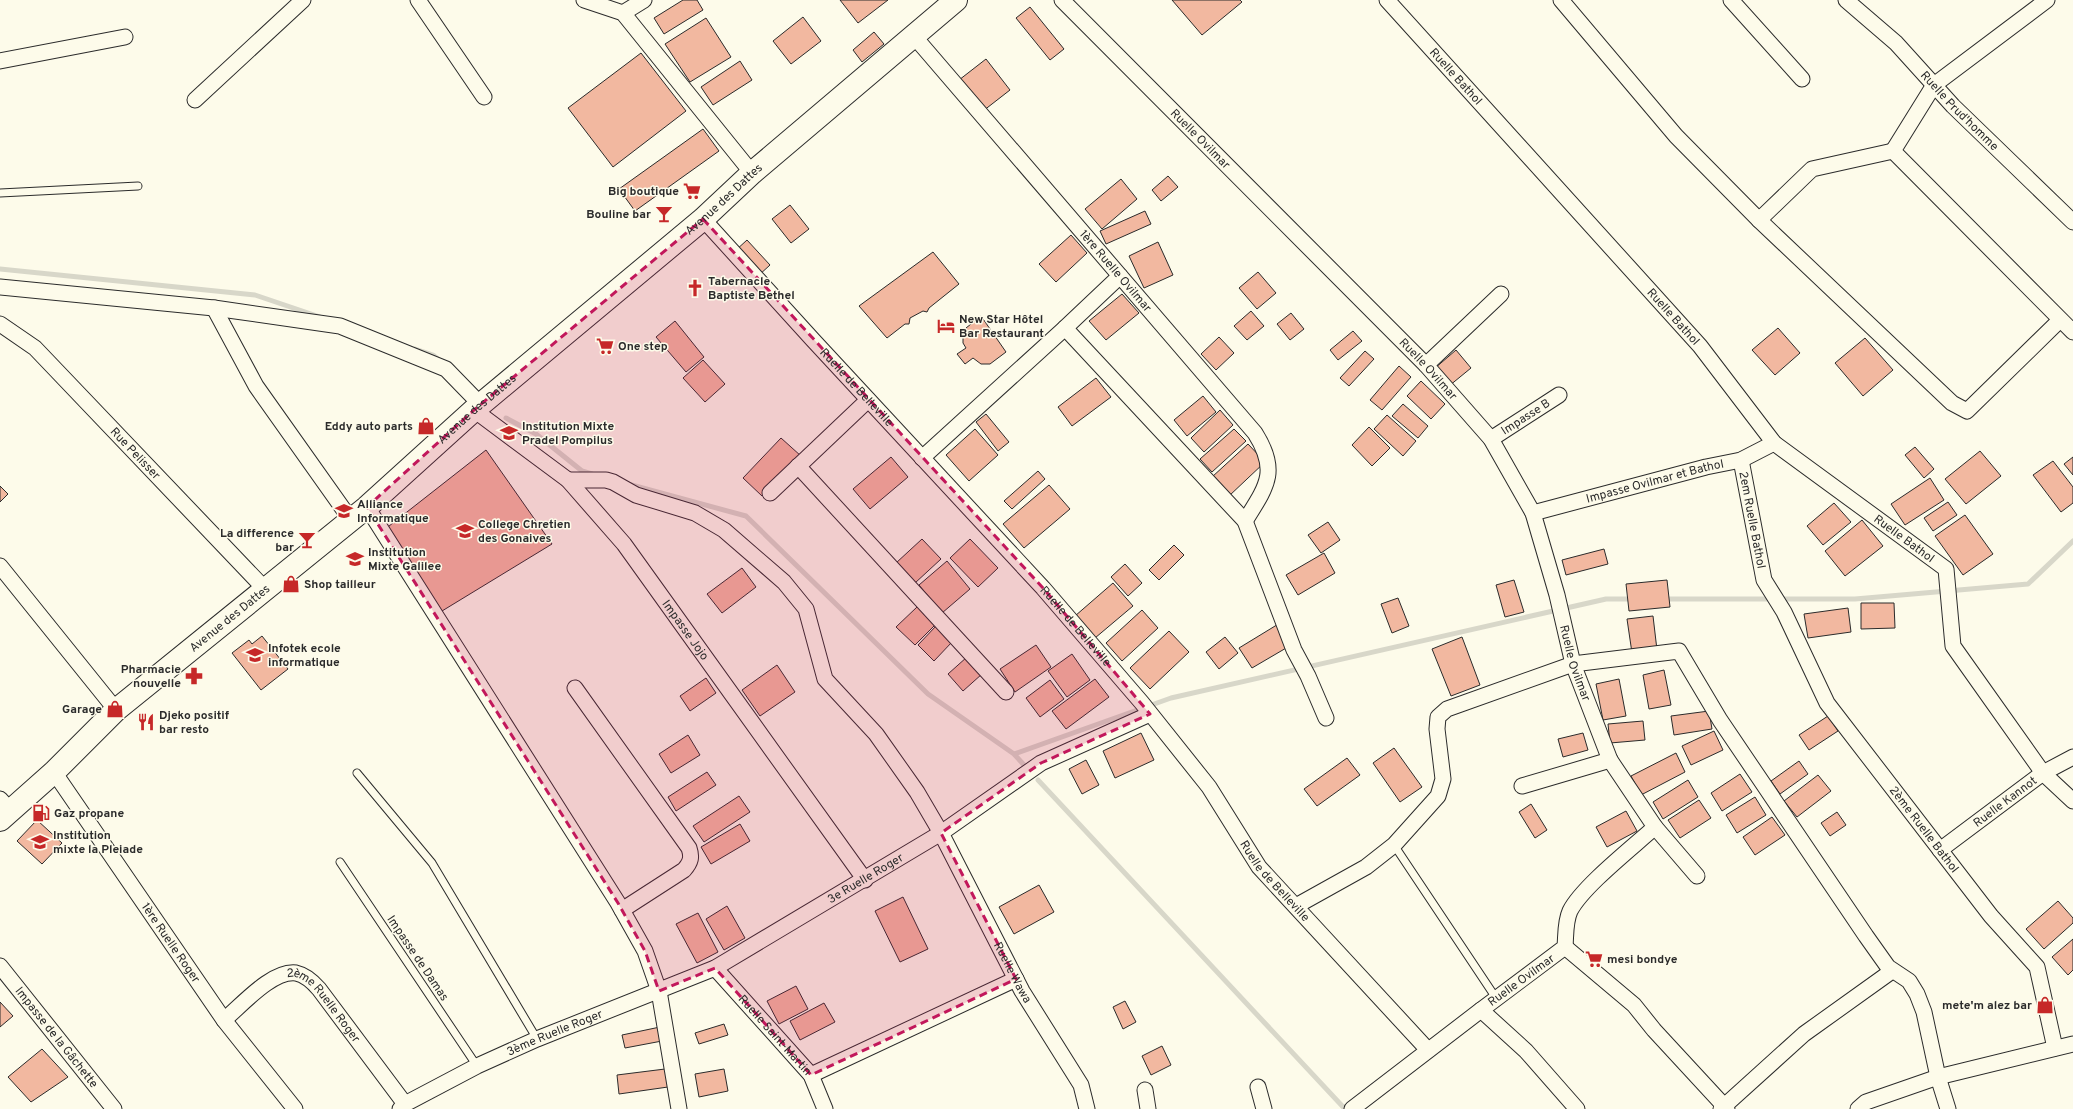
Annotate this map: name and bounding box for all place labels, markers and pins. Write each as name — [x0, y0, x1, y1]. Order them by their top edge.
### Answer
supermarket icon: Big boutique — [682, 181, 702, 201]
place label: Big boutique — [608, 184, 679, 200]
bar icon: Bouline bar — [654, 204, 674, 224]
place label: Bouline bar — [586, 207, 651, 223]
place label: Tabernacle Baptiste Bethel — [708, 274, 795, 304]
church icon: Tabernacle Baptiste Bethel — [685, 278, 705, 298]
place label: New Star Hôtel Bar Restaurant — [959, 312, 1044, 342]
hotel icon: New Star Hôtel Bar Restaurant — [936, 316, 956, 336]
supermarket icon: One step — [595, 336, 615, 356]
place label: One step — [618, 339, 668, 355]
shop icon: Eddy auto parts — [416, 416, 436, 436]
place label: Eddy auto parts — [325, 419, 413, 435]
place label: Institution Mixte Pradel Pompilus — [522, 419, 614, 449]
school or university icon: Institution Mixte Pradel Pompilus — [499, 423, 519, 443]
place label: Alliance Informatique — [357, 497, 429, 527]
school or university icon: Alliance Informatique — [334, 501, 354, 521]
place label: College Chretien des Gonaives — [478, 517, 571, 547]
school or university icon: College Chretien des Gonaives — [455, 521, 475, 541]
place label: La difference bar — [220, 526, 294, 556]
bar icon: La difference bar — [297, 530, 317, 550]
place label: Institution Mixte Galilee — [368, 545, 441, 575]
school or university icon: Institution Mixte Galilee — [345, 549, 365, 569]
shop icon: Shop tailleur — [281, 574, 301, 594]
place label: Shop tailleur — [304, 577, 376, 593]
place label: Infotek ecole informatique — [268, 641, 341, 671]
school or university icon: Infotek ecole informatique — [245, 645, 265, 665]
place label: Pharmacie nouvelle — [121, 662, 181, 692]
pharmacy icon: Pharmacie nouvelle — [184, 666, 204, 686]
shop icon: Garage — [105, 699, 125, 719]
place label: Garage — [62, 702, 102, 718]
place label: Djeko positif bar resto — [159, 708, 230, 738]
restaurant icon: Djeko positif bar resto — [136, 712, 156, 732]
fuel station icon: Gaz propane — [31, 803, 51, 823]
place label: Gaz propane — [54, 806, 124, 822]
place label: Institution mixte la Pleiade — [53, 828, 143, 858]
school or university icon: Institution mixte la Pleiade — [30, 832, 50, 852]
supermarket icon: mesi bondye — [1584, 949, 1604, 969]
place label: mesi bondye — [1607, 952, 1678, 968]
shop icon: mete'm alez bar — [2035, 995, 2055, 1015]
place label: mete'm alez bar — [1942, 998, 2032, 1014]

